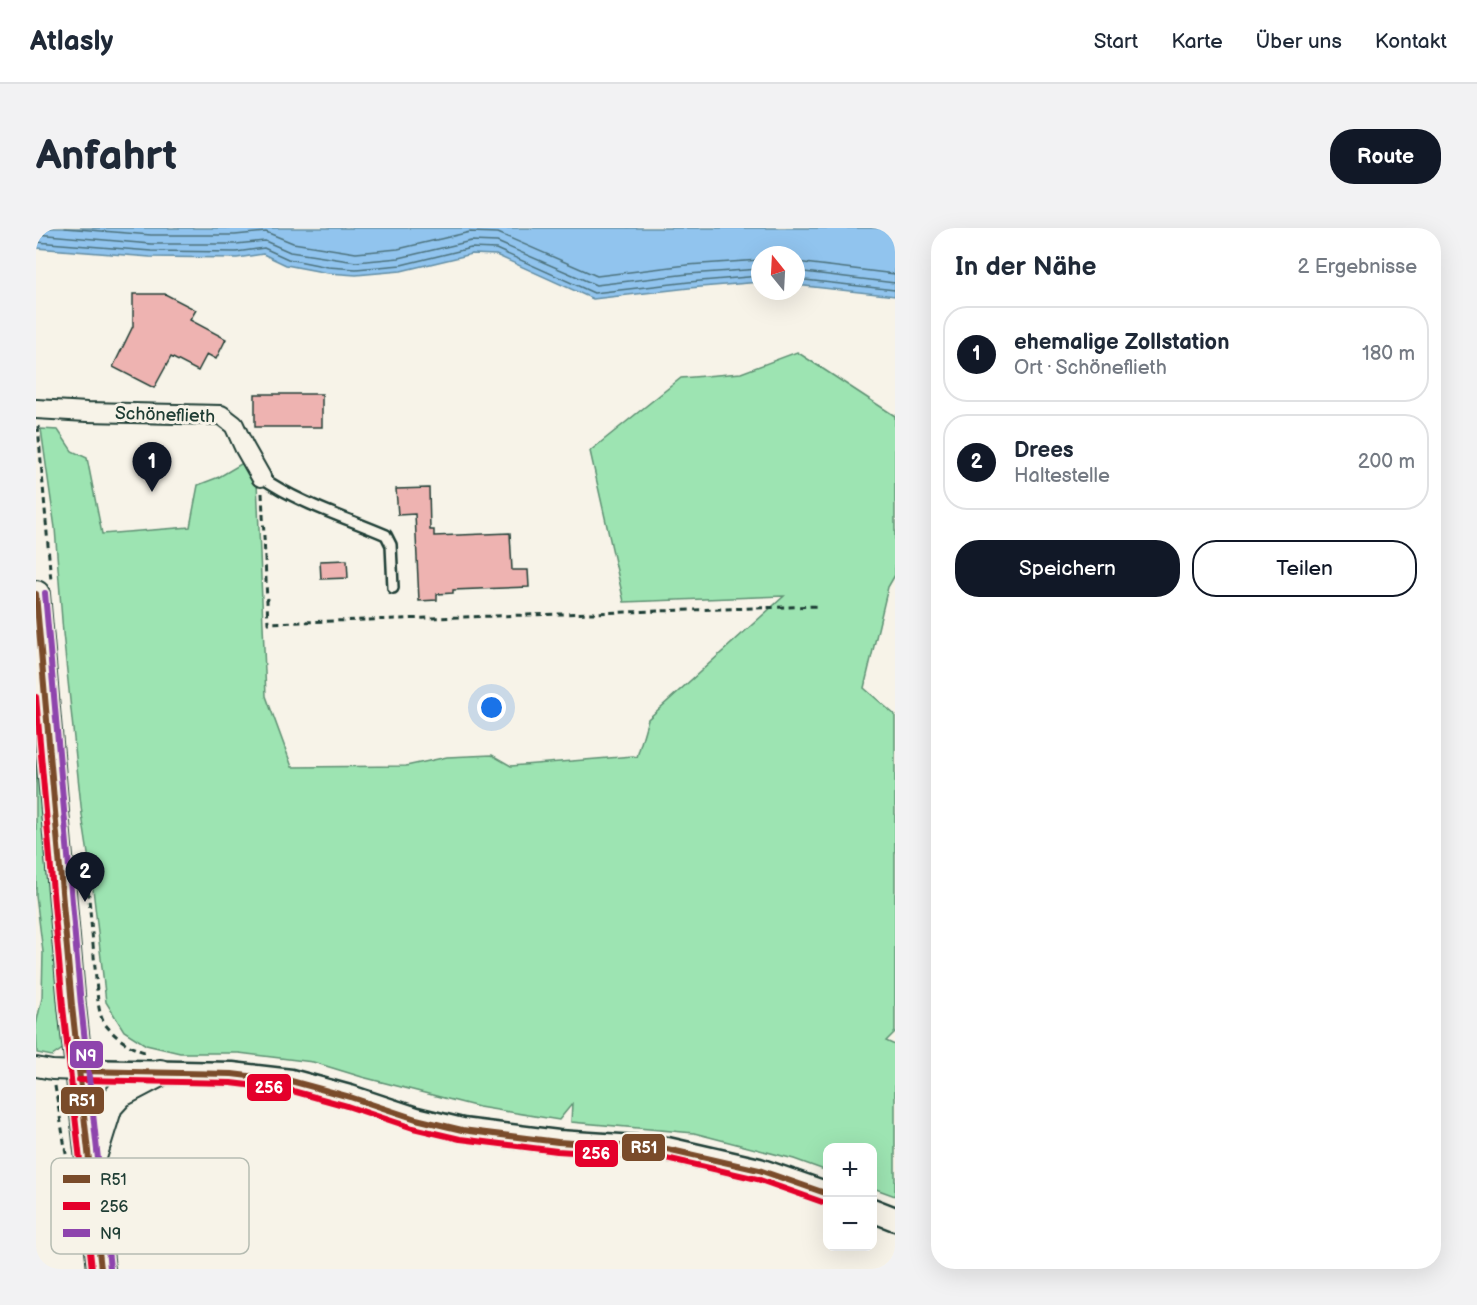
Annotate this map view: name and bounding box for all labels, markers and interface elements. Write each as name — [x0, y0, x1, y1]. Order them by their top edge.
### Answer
text: Atlasly — [30, 25, 113, 58]
text: Start — [1094, 29, 1138, 54]
text: Karte — [1171, 29, 1223, 54]
text: Über uns — [1256, 29, 1342, 54]
text: Kontakt — [1375, 29, 1447, 54]
button: Route — [1330, 129, 1441, 184]
text: Anfahrt — [36, 131, 177, 182]
north arrow — [751, 246, 805, 300]
text: In der Nähe — [955, 252, 1097, 283]
text: 2 Ergebnisse — [1297, 255, 1417, 279]
text: ehemalige Zollstation — [1014, 329, 1229, 356]
text: 1 — [972, 342, 981, 366]
text: 180 m — [1362, 342, 1415, 366]
text: Ort · Schöneflieth — [1014, 356, 1167, 380]
street label: Schöneflieth — [115, 403, 215, 427]
text: Drees — [1014, 437, 1074, 464]
pin: 1 — [132, 442, 172, 492]
text: 2 — [971, 450, 982, 474]
text: 200 m — [1358, 450, 1415, 474]
text: Haltestelle — [1014, 464, 1110, 488]
button: Speichern — [955, 540, 1180, 597]
button: Teilen — [1192, 540, 1417, 597]
your location — [477, 693, 506, 722]
pin: 2 — [65, 852, 104, 902]
line badge: N9 — [69, 1040, 104, 1069]
text: N9 — [75, 1047, 97, 1066]
line badge: 256 — [246, 1073, 292, 1102]
text: 256 — [255, 1079, 284, 1098]
line badge: R51 — [60, 1086, 105, 1115]
text: R51 — [69, 1092, 95, 1111]
line badge: R51 — [621, 1133, 666, 1162]
line badge: 256 — [574, 1139, 619, 1168]
text: R51 — [631, 1139, 657, 1158]
map controls — [823, 1143, 877, 1251]
button: + — [823, 1143, 877, 1197]
text: 256 — [582, 1145, 611, 1164]
legend — [51, 1158, 249, 1254]
text: R51 — [100, 1171, 127, 1190]
button: − — [823, 1197, 877, 1251]
text: 256 — [100, 1198, 129, 1217]
text: N9 — [100, 1225, 121, 1244]

